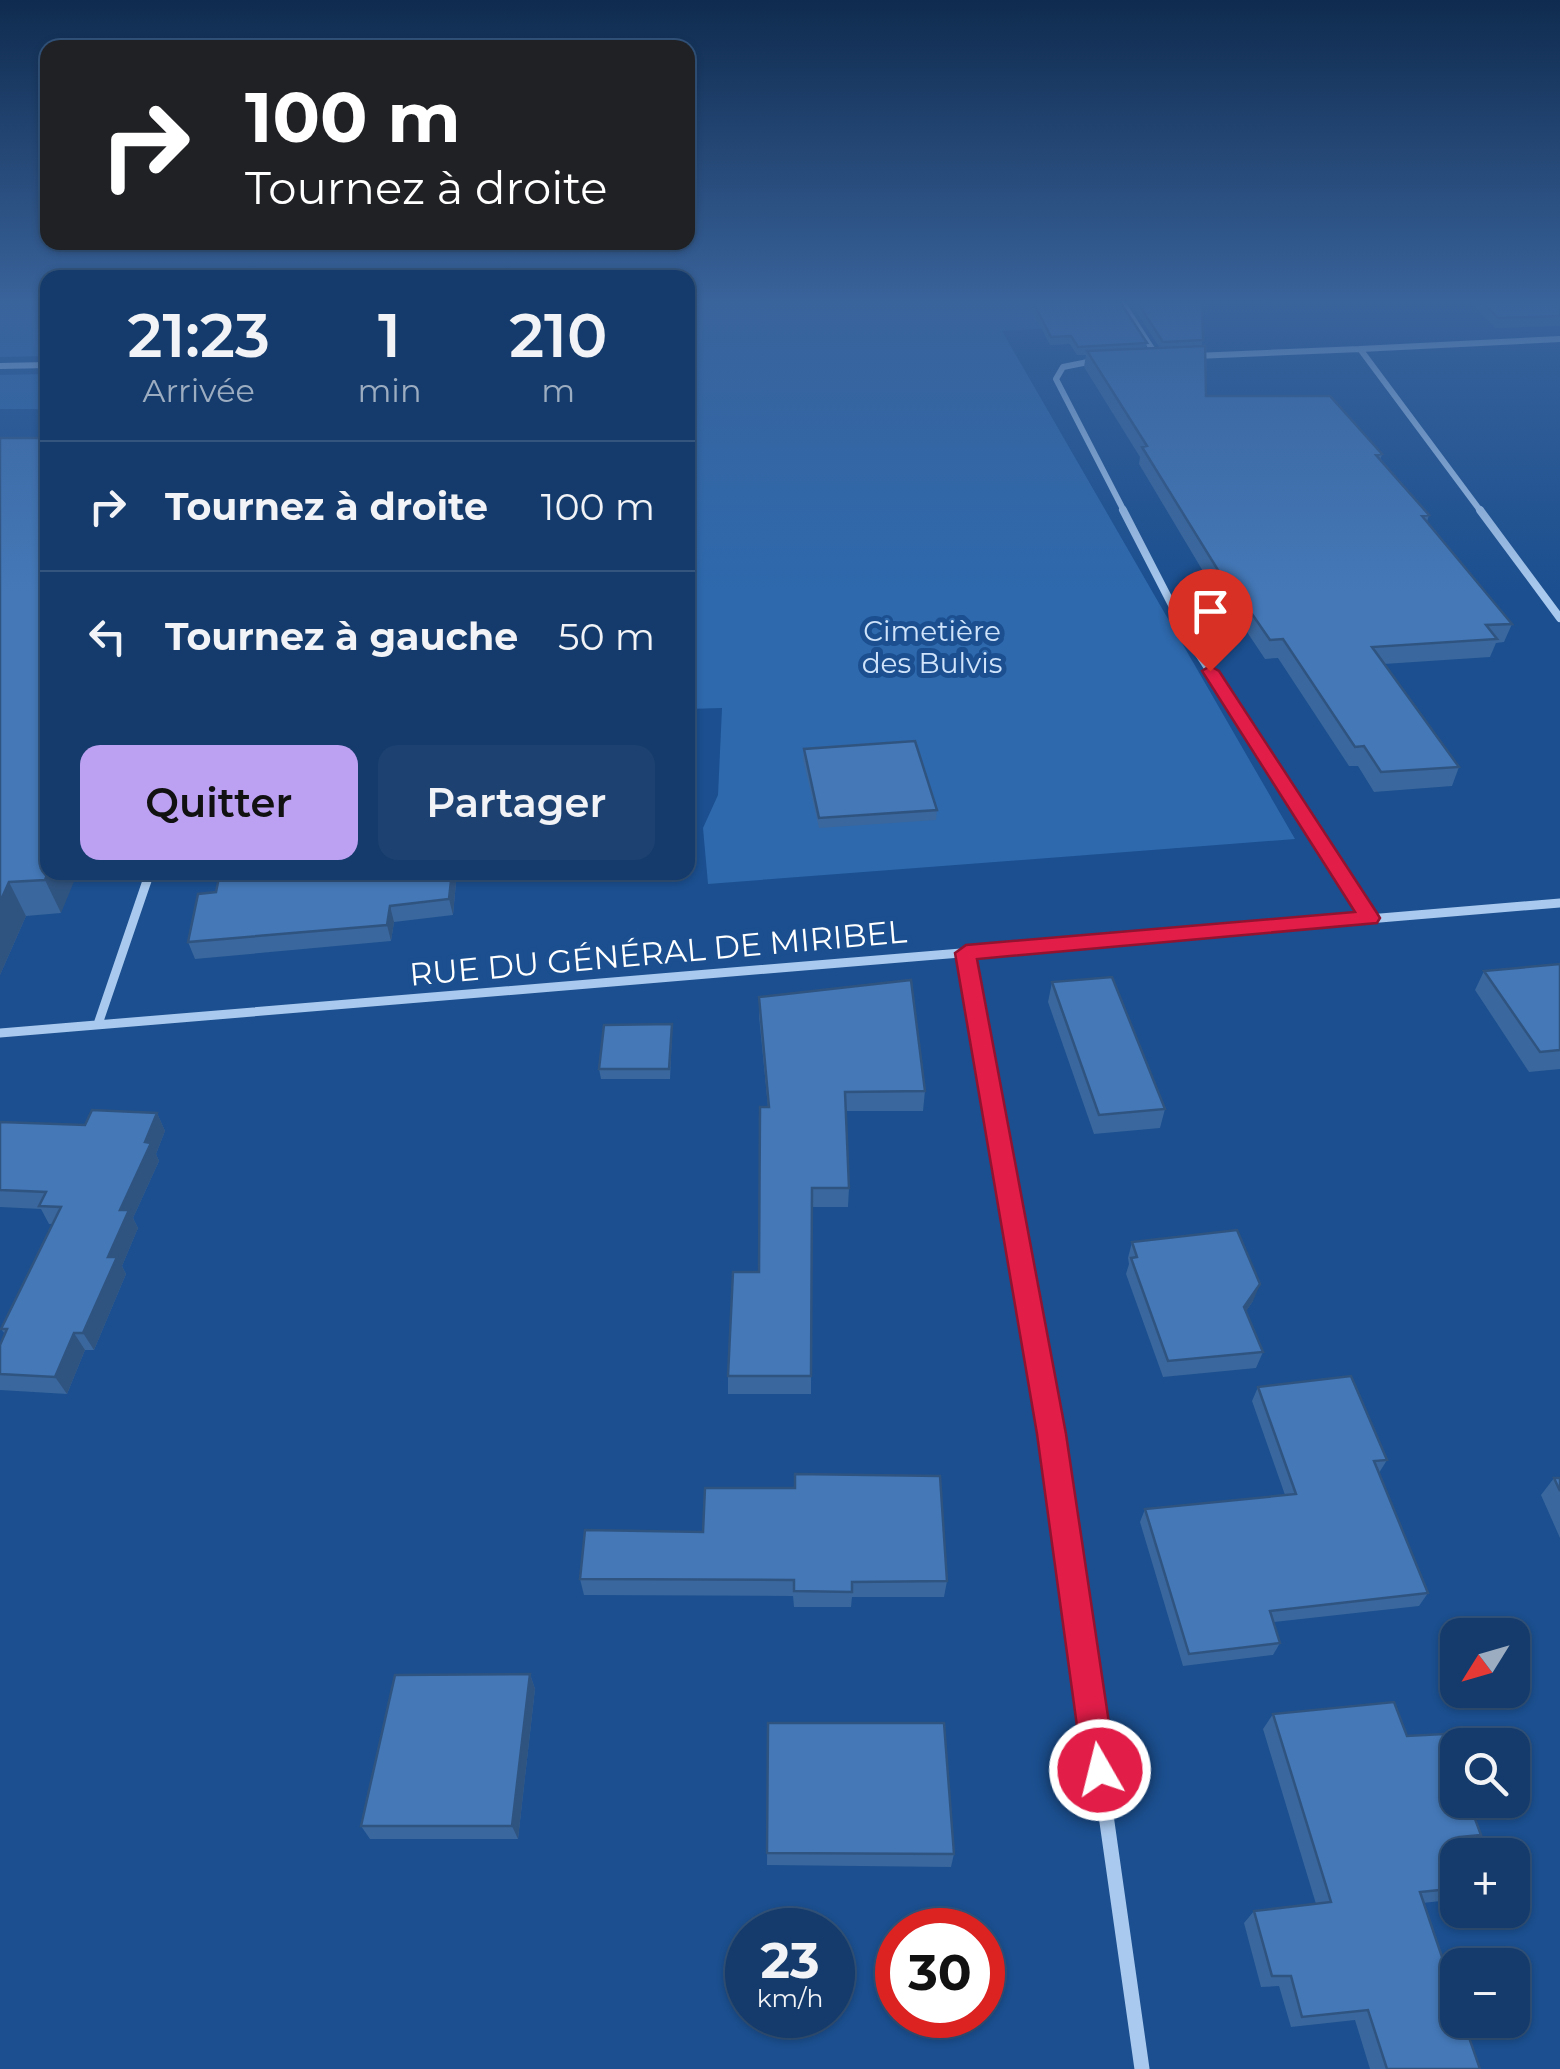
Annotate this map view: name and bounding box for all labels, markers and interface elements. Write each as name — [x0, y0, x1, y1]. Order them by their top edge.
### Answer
text: 100 m — [245, 74, 461, 160]
icon: right — [80, 80, 210, 210]
text: Tournez à droite — [245, 160, 608, 215]
text: 21:23 — [128, 299, 270, 372]
text: 1 — [378, 299, 401, 372]
text: 210 — [509, 299, 607, 372]
text: Arrivée — [143, 371, 255, 410]
text: min — [357, 371, 422, 410]
text: m — [541, 371, 575, 410]
icon: right — [80, 479, 135, 534]
text: Tournez à droite — [165, 483, 488, 530]
text: 100 m — [541, 483, 655, 530]
pin — [1168, 569, 1253, 672]
icon: arrive — [1183, 584, 1238, 639]
icon: left — [80, 609, 135, 664]
text: Tournez à gauche — [165, 613, 518, 660]
text: 50 m — [558, 613, 655, 660]
park label: Cimetière des Bulvis — [862, 614, 1002, 680]
button: Quitter — [80, 745, 358, 860]
button: Partager — [378, 745, 655, 860]
street label: RUE DU GÉNÉRAL DE MIRIBEL — [408, 911, 908, 994]
north arrow — [1440, 1618, 1530, 1708]
map controls — [1440, 1618, 1530, 2038]
position arrow — [1048, 1718, 1152, 1822]
button: search — [1440, 1728, 1530, 1818]
button: + — [1440, 1838, 1530, 1928]
speed limit sign: 30 — [875, 1908, 1005, 2038]
text: 23 — [760, 1930, 820, 1991]
button: − — [1440, 1948, 1530, 2038]
text: km/h — [757, 1983, 823, 2013]

